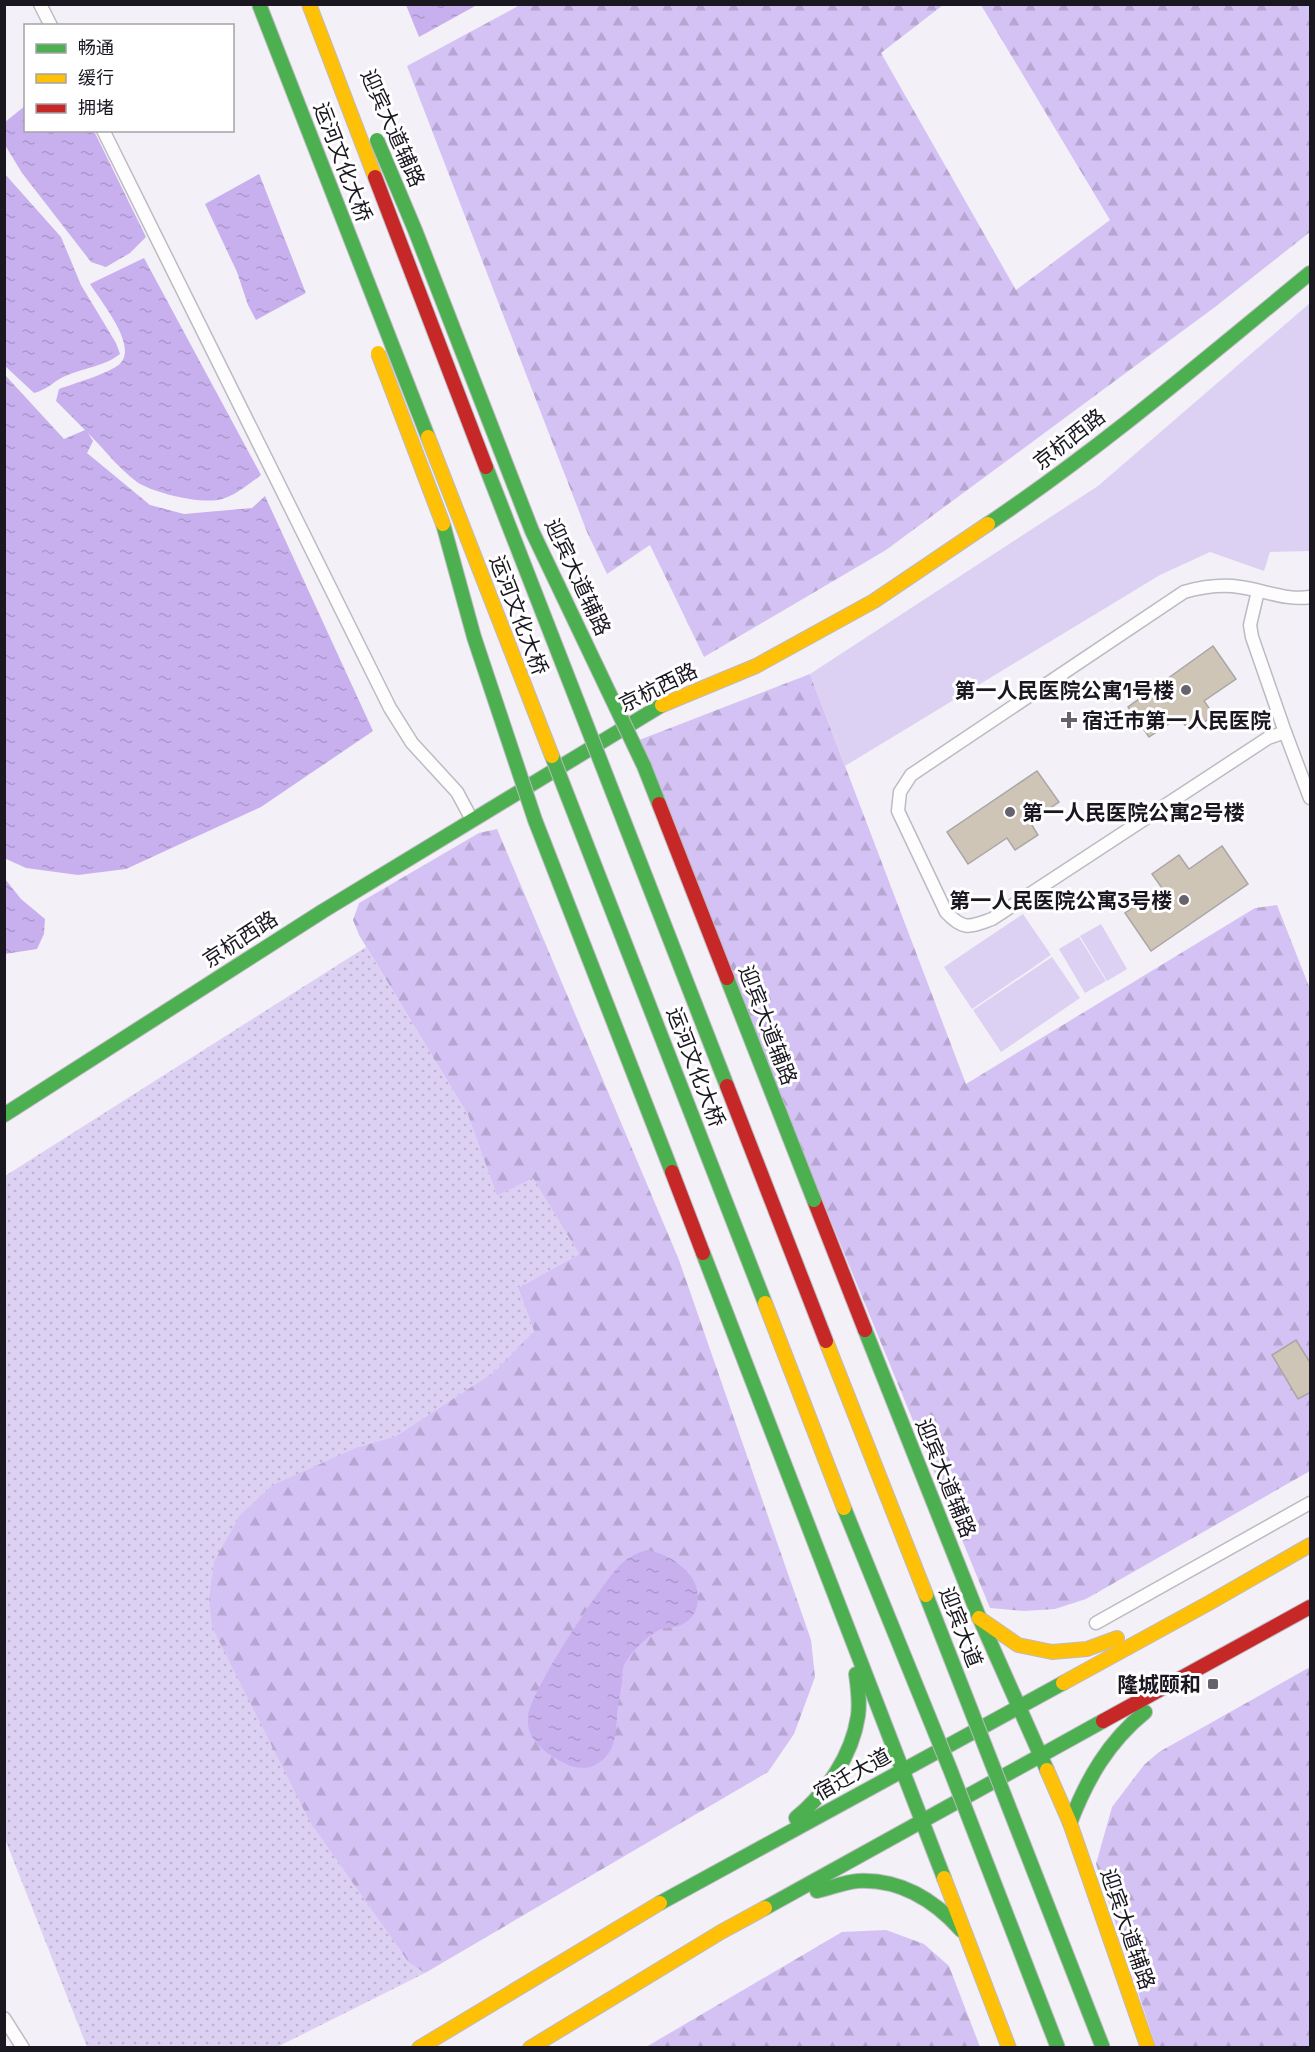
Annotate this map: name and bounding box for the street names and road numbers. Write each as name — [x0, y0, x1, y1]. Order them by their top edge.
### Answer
street label: 迎宾大道辅路 — [355, 65, 431, 191]
street label: 运河文化大桥 — [308, 98, 378, 226]
street label: 京杭西路 — [1028, 403, 1110, 475]
street label: 迎宾大道辅路 — [539, 514, 617, 640]
street label: 运河文化大桥 — [484, 551, 554, 679]
street label: 京杭西路 — [614, 656, 702, 718]
street label: 京杭西路 — [197, 905, 283, 973]
street label: 迎宾大道辅路 — [733, 961, 803, 1089]
street label: 运河文化大桥 — [661, 1003, 731, 1131]
street label: 迎宾大道辅路 — [910, 1415, 982, 1541]
street label: 迎宾大道 — [933, 1583, 989, 1671]
street label: 宿迁大道 — [809, 1742, 895, 1806]
street label: 迎宾大道辅路 — [1095, 1865, 1161, 1993]

